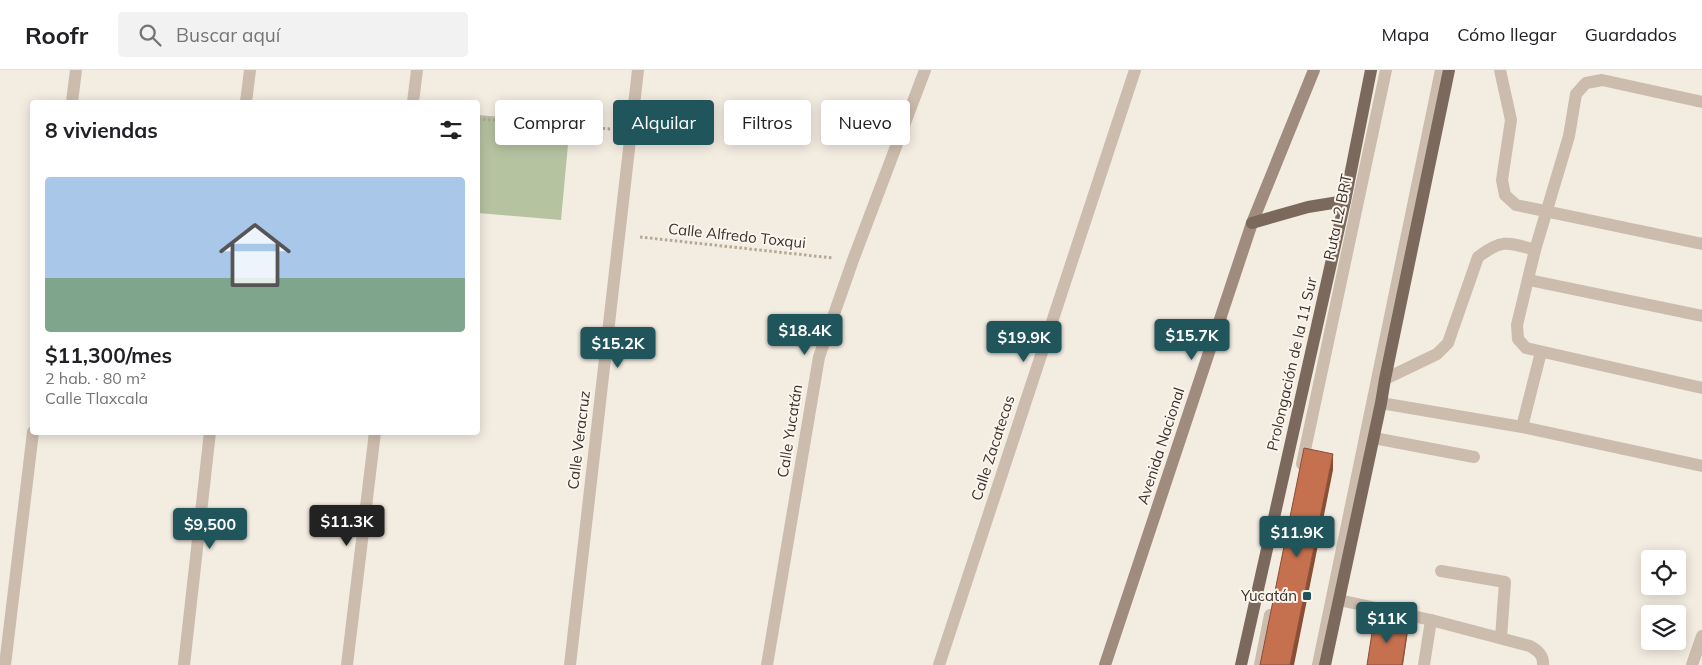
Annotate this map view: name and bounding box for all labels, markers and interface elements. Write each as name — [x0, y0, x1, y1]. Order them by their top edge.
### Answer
search box — [118, 12, 468, 57]
text: Roofr — [25, 20, 88, 50]
icon: search — [136, 21, 164, 49]
text: Buscar aquí — [176, 23, 280, 47]
text: Mapa — [1381, 23, 1429, 46]
text: Cómo llegar — [1457, 23, 1557, 46]
text: Guardados — [1585, 23, 1677, 46]
chip: Comprar — [495, 100, 603, 145]
chip: Alquilar — [613, 100, 714, 145]
chip: Filtros — [724, 100, 811, 145]
chip: Nuevo — [821, 100, 910, 145]
icon: filters — [437, 116, 465, 144]
text: 8 viviendas — [45, 117, 158, 143]
street label: Ruta L2 BRT — [1319, 172, 1356, 262]
icon: home — [210, 210, 300, 300]
street label: Calle Alfredo Toxqui — [667, 219, 807, 252]
street label: Prolongación de la 11 Sur — [1262, 275, 1321, 453]
pin: $18.4K — [764, 314, 846, 356]
pin: $15.7K — [1151, 318, 1233, 361]
text: $18.4K — [778, 320, 832, 340]
pin: $19.9K — [983, 320, 1065, 363]
text: $15.7K — [1165, 325, 1219, 345]
pin: $15.2K — [577, 326, 659, 369]
text: $19.9K — [997, 327, 1051, 347]
text: $15.2K — [591, 333, 645, 353]
text: $11,300/mes — [45, 342, 172, 368]
text: 2 hab. · 80 m² — [45, 368, 146, 388]
street label: Calle Yucatán — [773, 383, 806, 479]
street label: Avenida Nacional — [1133, 385, 1188, 507]
text: Calle Tlaxcala — [45, 388, 148, 408]
street label: Calle Veracruz — [563, 389, 594, 491]
street label: Calle Zacatecas — [967, 393, 1018, 503]
pin: $11.3K — [306, 504, 388, 547]
pin: $9,500 — [169, 508, 251, 550]
text: $11.3K — [320, 511, 374, 531]
text: $9,500 — [184, 514, 236, 534]
pin: $11.9K — [1256, 516, 1338, 558]
text: $11.9K — [1270, 522, 1324, 542]
map controls — [1641, 550, 1686, 650]
button: locate — [1641, 550, 1686, 595]
place label: Yucatán — [1240, 586, 1297, 605]
marker: Yucatán — [1301, 590, 1313, 602]
pin: $11K — [1357, 602, 1417, 644]
button: layers — [1641, 605, 1686, 650]
text: $11K — [1367, 608, 1407, 628]

